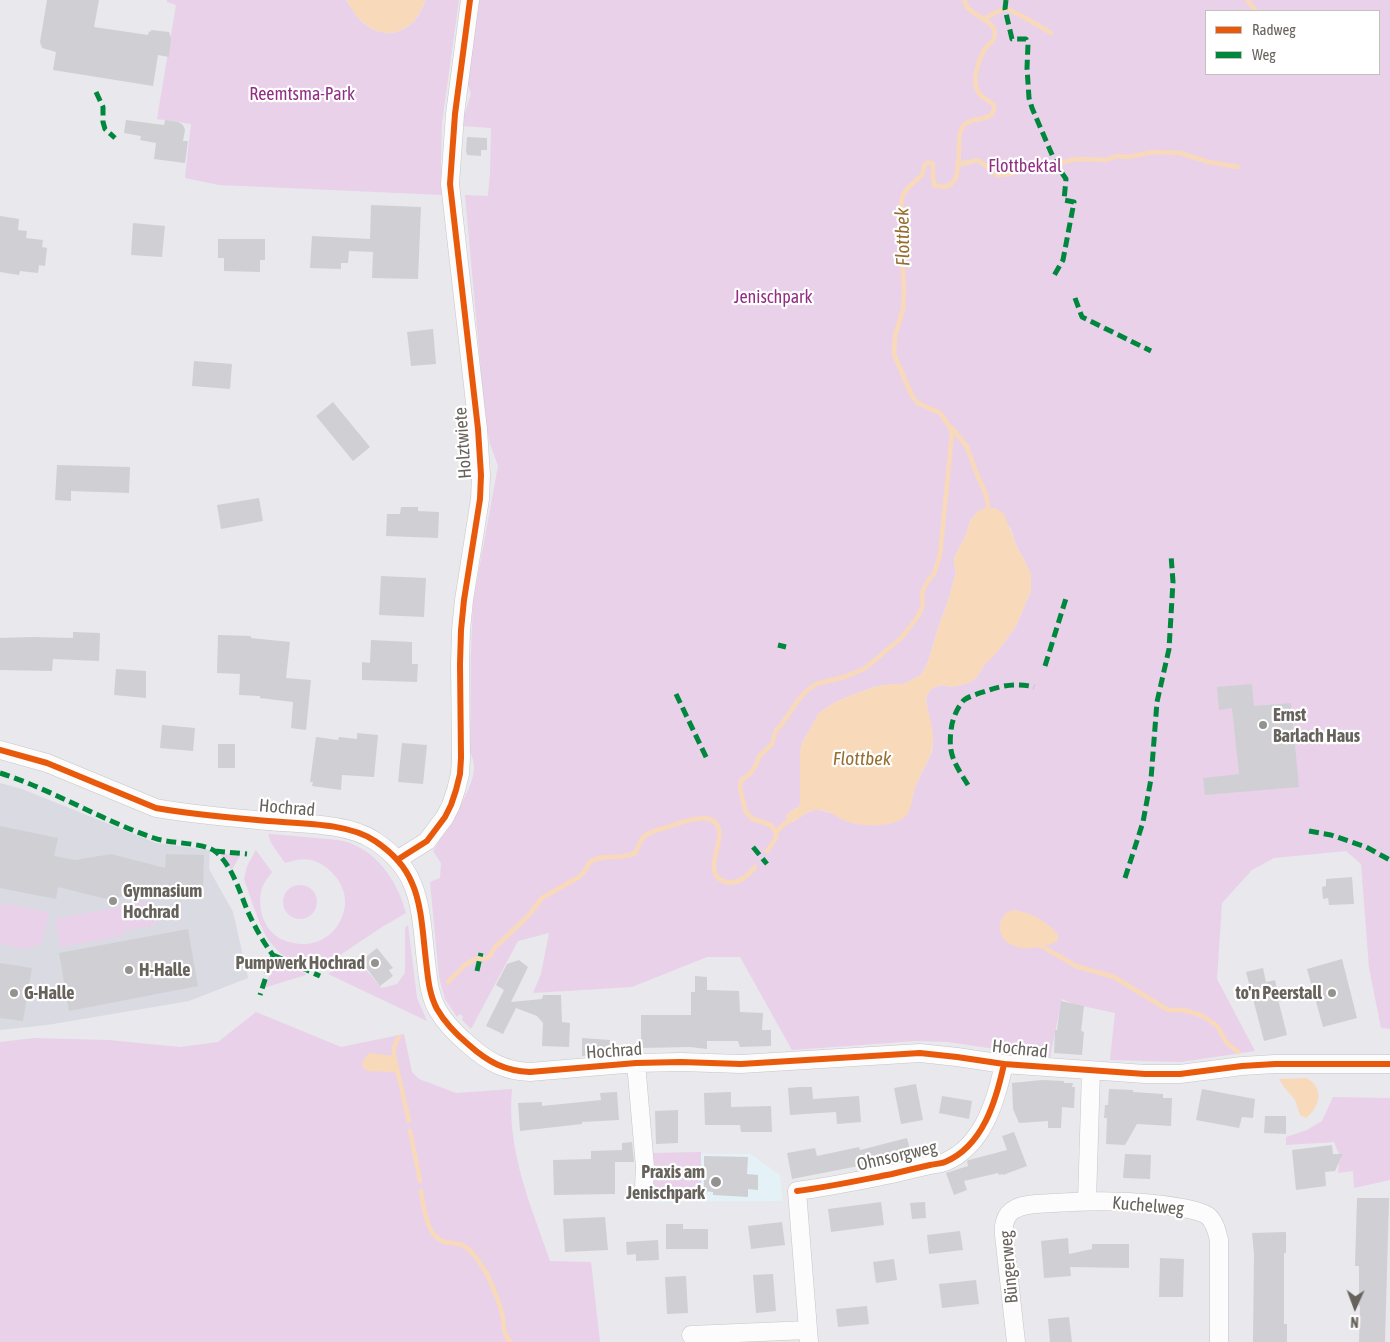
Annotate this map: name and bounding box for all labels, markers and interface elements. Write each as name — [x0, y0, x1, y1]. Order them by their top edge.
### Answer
legend — [1205, 10, 1380, 75]
text: Radweg — [1252, 21, 1296, 38]
text: Weg — [1252, 46, 1276, 63]
park label: Reemtsma-Park — [249, 83, 355, 105]
park label: Flottbektal — [988, 155, 1062, 177]
water label: Flottbek — [891, 208, 915, 266]
park label: Jenischpark — [734, 286, 812, 308]
street label: Holztwiete — [450, 407, 476, 479]
place label: Ernst Barlach Haus — [1273, 704, 1360, 746]
marker: Ernst Barlach Haus — [1257, 719, 1269, 731]
water label: Flottbek — [833, 748, 891, 770]
street label: Hochrad — [258, 795, 316, 821]
place label: Gymnasium Hochrad — [123, 880, 202, 922]
marker: Gymnasium Hochrad — [107, 895, 119, 907]
place label: Pumpwerk Hochrad — [236, 952, 365, 974]
marker: Pumpwerk Hochrad — [369, 957, 381, 969]
place label: H-Halle — [139, 959, 190, 981]
marker: H-Halle — [123, 964, 135, 976]
place label: G-Halle — [24, 982, 74, 1004]
place label: to'n Peerstall — [1235, 982, 1322, 1004]
marker: G-Halle — [8, 987, 20, 999]
marker: to'n Peerstall — [1326, 987, 1338, 999]
street label: Hochrad — [991, 1035, 1049, 1063]
street label: Hochrad — [585, 1038, 643, 1064]
street label: Ohnsorgweg — [855, 1136, 939, 1176]
place label: Praxis am Jenischpark — [626, 1161, 705, 1204]
marker: Praxis am Jenischpark — [709, 1175, 723, 1189]
street label: Kuchelweg — [1111, 1192, 1185, 1220]
street label: Büngerweg — [995, 1230, 1023, 1304]
north arrow — [1330, 1282, 1380, 1332]
text: N — [1350, 1314, 1359, 1330]

